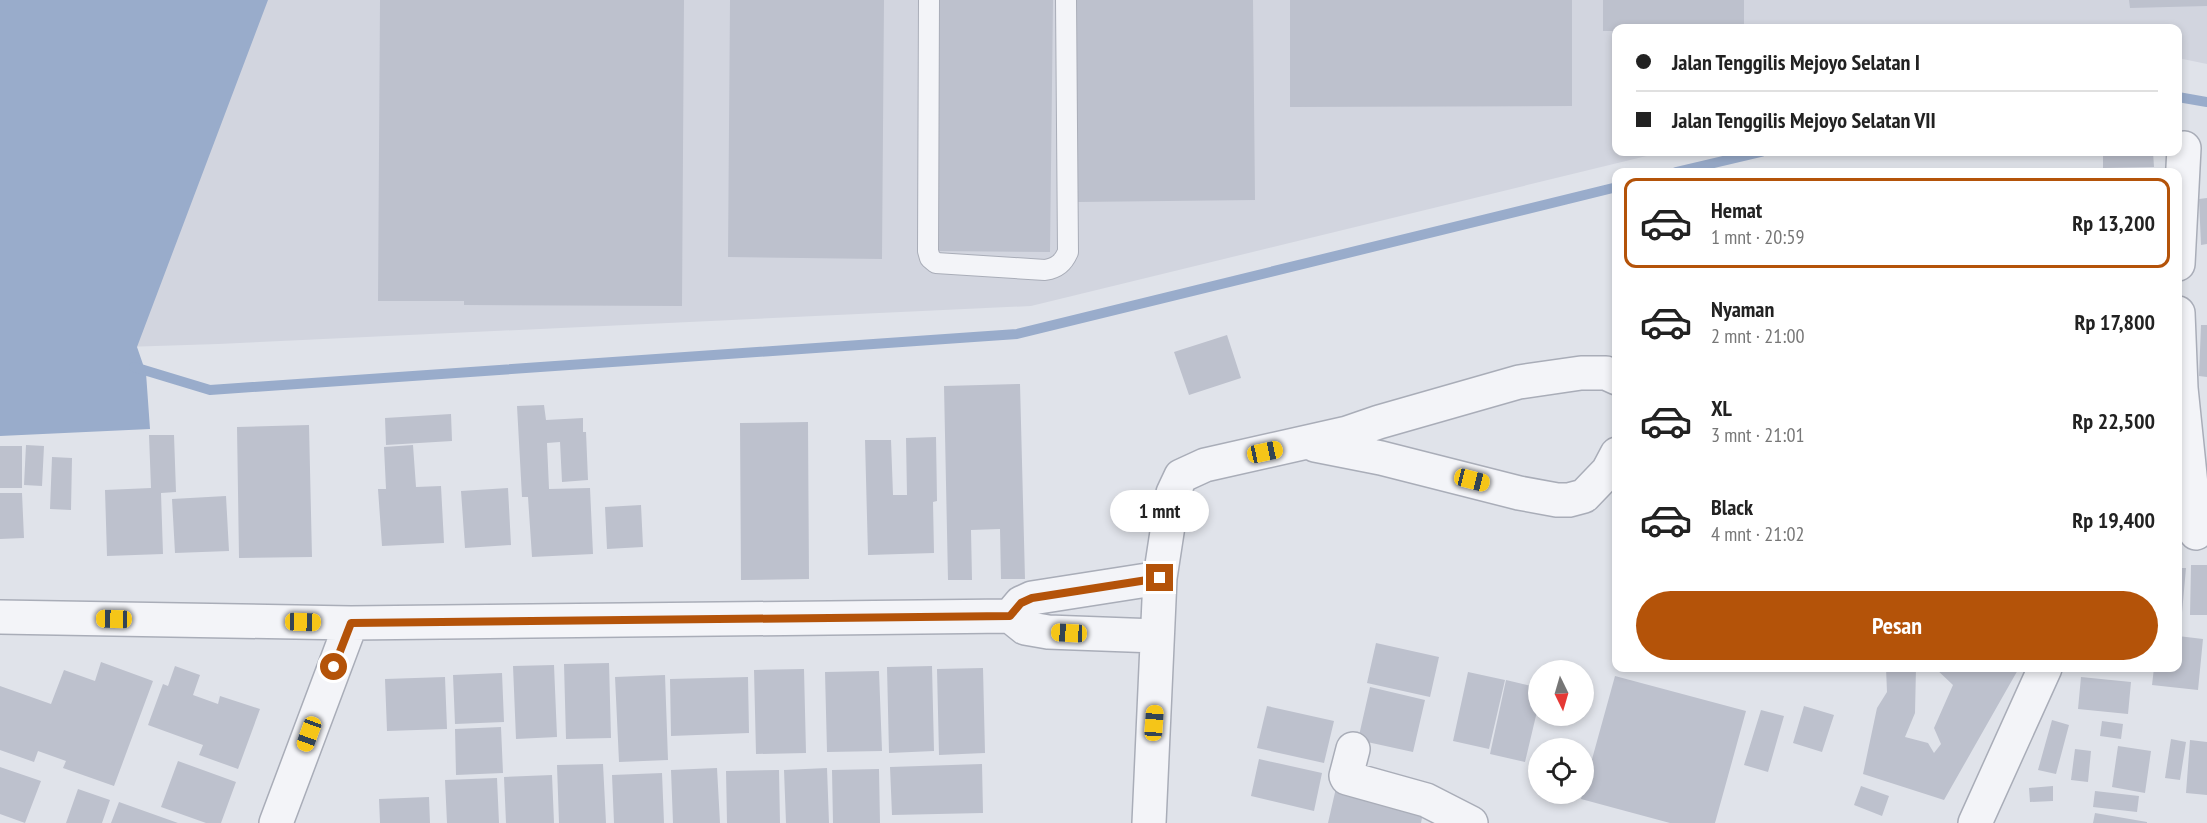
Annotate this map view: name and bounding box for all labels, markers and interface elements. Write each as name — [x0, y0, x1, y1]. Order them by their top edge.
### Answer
text: Jalan Tenggilis Mejoyo Selatan I — [1672, 48, 1920, 76]
text: Jalan Tenggilis Mejoyo Selatan VII — [1672, 106, 1936, 134]
icon: car — [1639, 196, 1693, 250]
text: Hemat — [1711, 196, 1762, 224]
text: Rp 13,200 — [2072, 209, 2155, 237]
text: 1 mnt · 20:59 — [1711, 224, 1804, 250]
icon: car — [1639, 295, 1693, 349]
text: Nyaman — [1711, 295, 1774, 323]
text: Rp 17,800 — [2074, 308, 2155, 336]
text: 2 mnt · 21:00 — [1711, 323, 1804, 349]
icon: car — [1639, 394, 1693, 448]
text: XL — [1711, 394, 1732, 422]
text: Rp 22,500 — [2072, 407, 2155, 435]
text: 3 mnt · 21:01 — [1711, 422, 1804, 448]
car — [1246, 439, 1284, 465]
car — [1452, 467, 1492, 493]
callout: 1 mnt — [1110, 491, 1210, 533]
icon: car — [1639, 493, 1693, 547]
text: Black — [1711, 493, 1753, 521]
text: 1 mnt — [1139, 498, 1180, 524]
text: Rp 19,400 — [2072, 506, 2155, 534]
text: 4 mnt · 21:02 — [1711, 521, 1804, 547]
route end — [1146, 564, 1173, 591]
button: Pesan — [1636, 591, 2158, 660]
car — [96, 610, 132, 628]
car — [285, 613, 321, 631]
car — [1051, 623, 1087, 643]
route start — [320, 653, 347, 680]
north arrow — [1528, 660, 1594, 726]
map controls — [1528, 660, 1594, 804]
car — [1144, 704, 1164, 742]
car — [294, 714, 324, 754]
button: locate — [1528, 738, 1594, 804]

